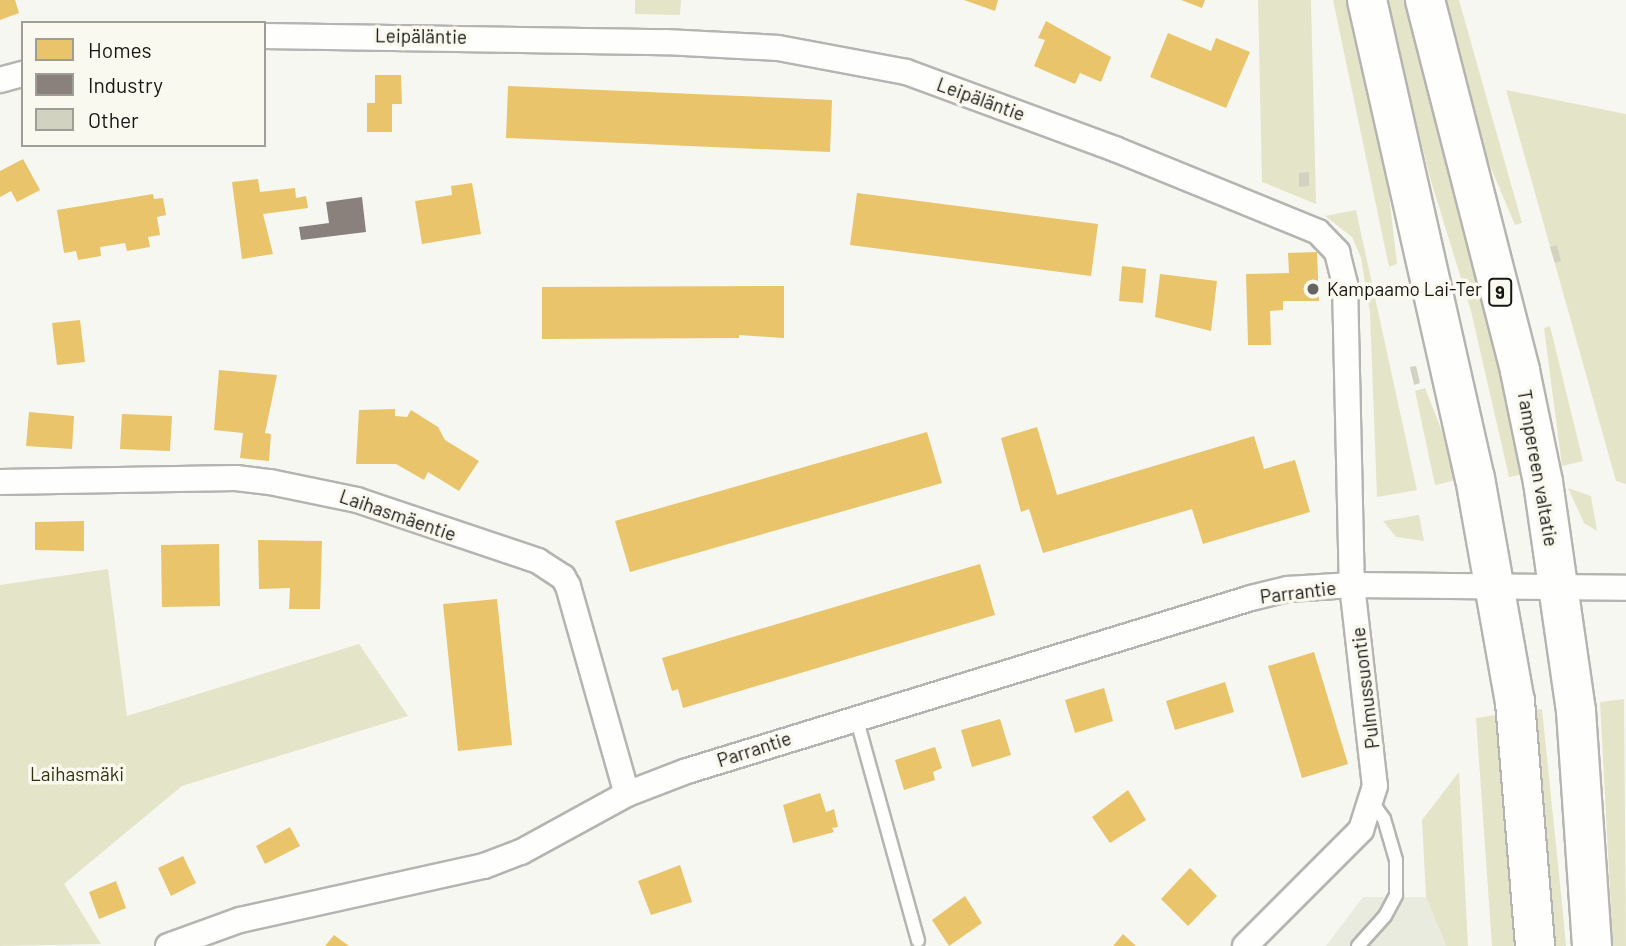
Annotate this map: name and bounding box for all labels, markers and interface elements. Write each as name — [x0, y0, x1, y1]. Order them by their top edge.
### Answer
legend — [21, 21, 266, 147]
street label: Leipäläntie — [375, 24, 467, 48]
text: Homes — [88, 37, 152, 62]
text: Industry — [88, 72, 163, 97]
street label: Leipäläntie — [934, 73, 1028, 125]
text: Other — [88, 107, 139, 132]
place label: Kampaamo Lai-Ter — [1327, 278, 1482, 300]
road number: 9 — [1488, 278, 1512, 306]
marker: Kampaamo Lai-Ter — [1305, 281, 1321, 297]
street label: Tampereen valtatie — [1513, 388, 1563, 548]
street label: Laihasmäentie — [337, 484, 459, 546]
street label: Parrantie — [1259, 576, 1337, 608]
street label: Pulmussuontie — [1346, 626, 1384, 750]
street label: Parrantie — [714, 726, 794, 772]
park label: Laihasmäki — [30, 763, 124, 785]

